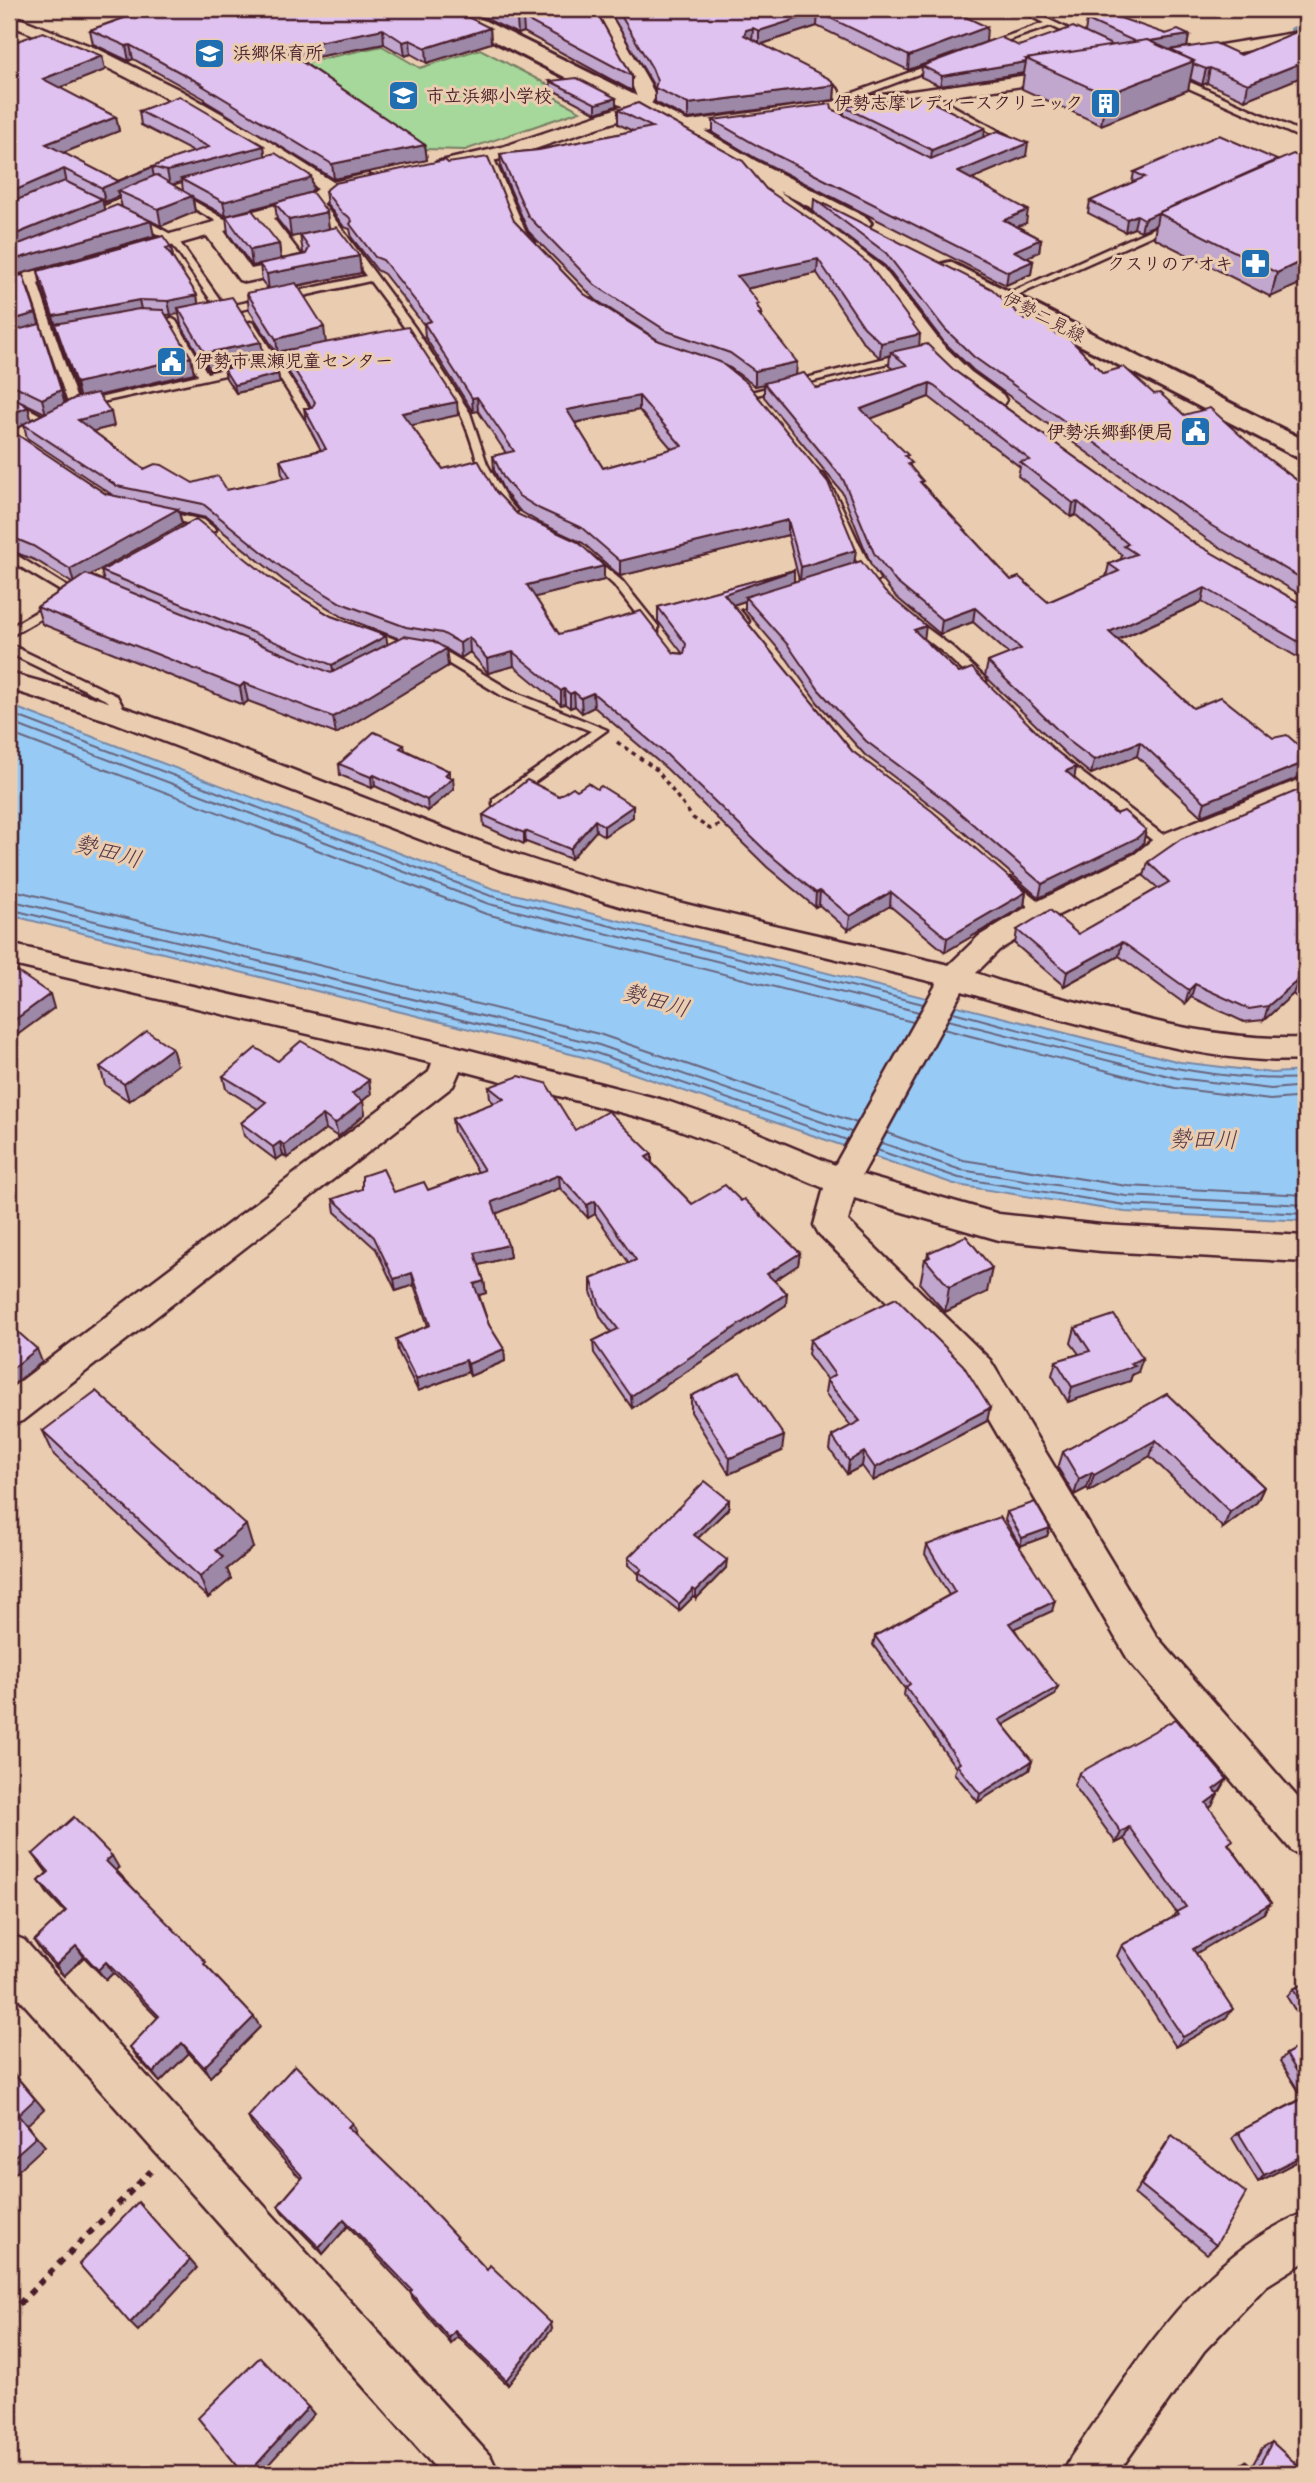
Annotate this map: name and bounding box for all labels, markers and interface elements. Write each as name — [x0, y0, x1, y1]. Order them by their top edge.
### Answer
school or university icon: 浜郷保育所 — [193, 36, 227, 70]
place label: 浜郷保育所 — [233, 42, 323, 65]
school or university icon: 市立浜郷小学校 — [386, 79, 420, 113]
place label: 市立浜郷小学校 — [426, 85, 552, 108]
building icon: 伊勢志摩レディースクリニック — [1089, 86, 1123, 120]
place label: 伊勢志摩レディースクリニック — [834, 92, 1083, 115]
pharmacy icon: クスリのアオキ — [1239, 247, 1273, 281]
place label: クスリのアオキ — [1107, 253, 1233, 276]
street label: 伊勢二見線 — [998, 287, 1089, 348]
public building icon: 伊勢市黒瀬児童センター — [155, 344, 189, 378]
place label: 伊勢市黒瀬児童センター — [195, 350, 393, 373]
public building icon: 伊勢浜郷郵便局 — [1179, 415, 1213, 449]
place label: 伊勢浜郷郵便局 — [1047, 421, 1173, 444]
water label: 勢田川 — [71, 829, 145, 874]
water label: 勢田川 — [619, 977, 693, 1024]
water label: 勢田川 — [1168, 1124, 1238, 1155]

